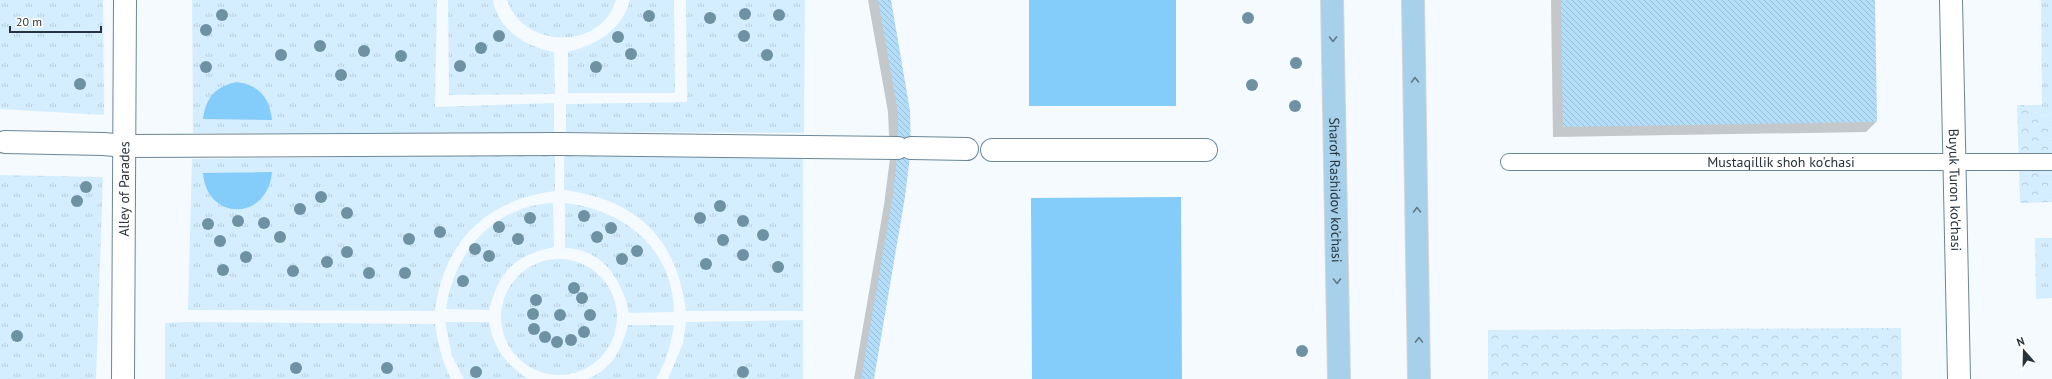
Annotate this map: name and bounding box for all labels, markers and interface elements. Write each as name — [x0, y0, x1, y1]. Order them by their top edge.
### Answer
scale bar — [10, 8, 101, 34]
text: 20 m — [16, 14, 42, 29]
one-way arrow — [1328, 36, 1337, 42]
one-way arrow — [1411, 77, 1419, 83]
street label: Sharof Rashidov ko'chasi — [1325, 117, 1346, 263]
street label: Buyuk Turon ko'chasi — [1945, 129, 1965, 251]
street label: Alley of Parades — [115, 141, 133, 237]
street label: Mustaqillik shoh ko'chasi — [1707, 153, 1855, 171]
one-way arrow — [1413, 207, 1421, 213]
one-way arrow — [1333, 278, 1341, 284]
north arrow — [2004, 331, 2044, 371]
text: N — [2015, 334, 2026, 349]
one-way arrow — [1415, 337, 1423, 343]

